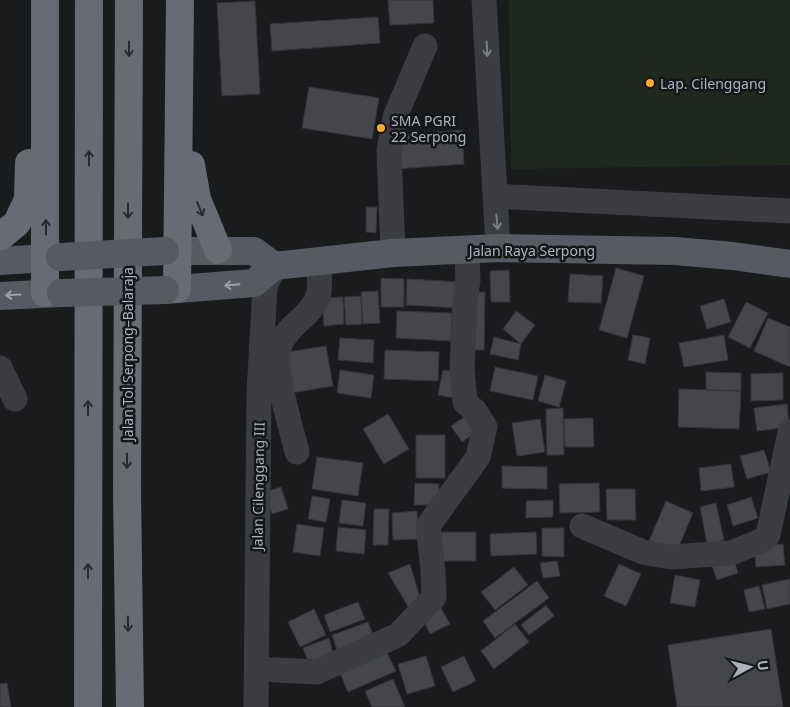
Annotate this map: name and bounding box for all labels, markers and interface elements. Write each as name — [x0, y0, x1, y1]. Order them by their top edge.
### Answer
one-way arrow — [124, 40, 134, 56]
one-way arrow — [482, 40, 491, 56]
place label: Lap. Cilenggang — [660, 74, 766, 93]
marker: Lap. Cilenggang — [644, 77, 656, 89]
place label: SMA PGRI 22 Serpong — [391, 111, 466, 146]
marker: SMA PGRI 22 Serpong — [375, 122, 387, 134]
one-way arrow — [84, 151, 94, 167]
one-way arrow — [197, 201, 206, 216]
one-way arrow — [123, 202, 133, 219]
one-way arrow — [492, 214, 502, 230]
one-way arrow — [41, 219, 51, 236]
street label: Jalan Raya Serpong — [467, 241, 595, 260]
street label: Jalan Tol Serpong–Balaraja — [118, 267, 137, 443]
one-way arrow — [224, 280, 240, 289]
one-way arrow — [5, 291, 21, 300]
one-way arrow — [83, 401, 93, 417]
street label: Jalan Cilenggang III — [247, 421, 269, 552]
one-way arrow — [122, 452, 132, 469]
one-way arrow — [83, 563, 93, 580]
one-way arrow — [124, 615, 133, 631]
north arrow — [725, 642, 775, 692]
text: U — [753, 659, 773, 672]

